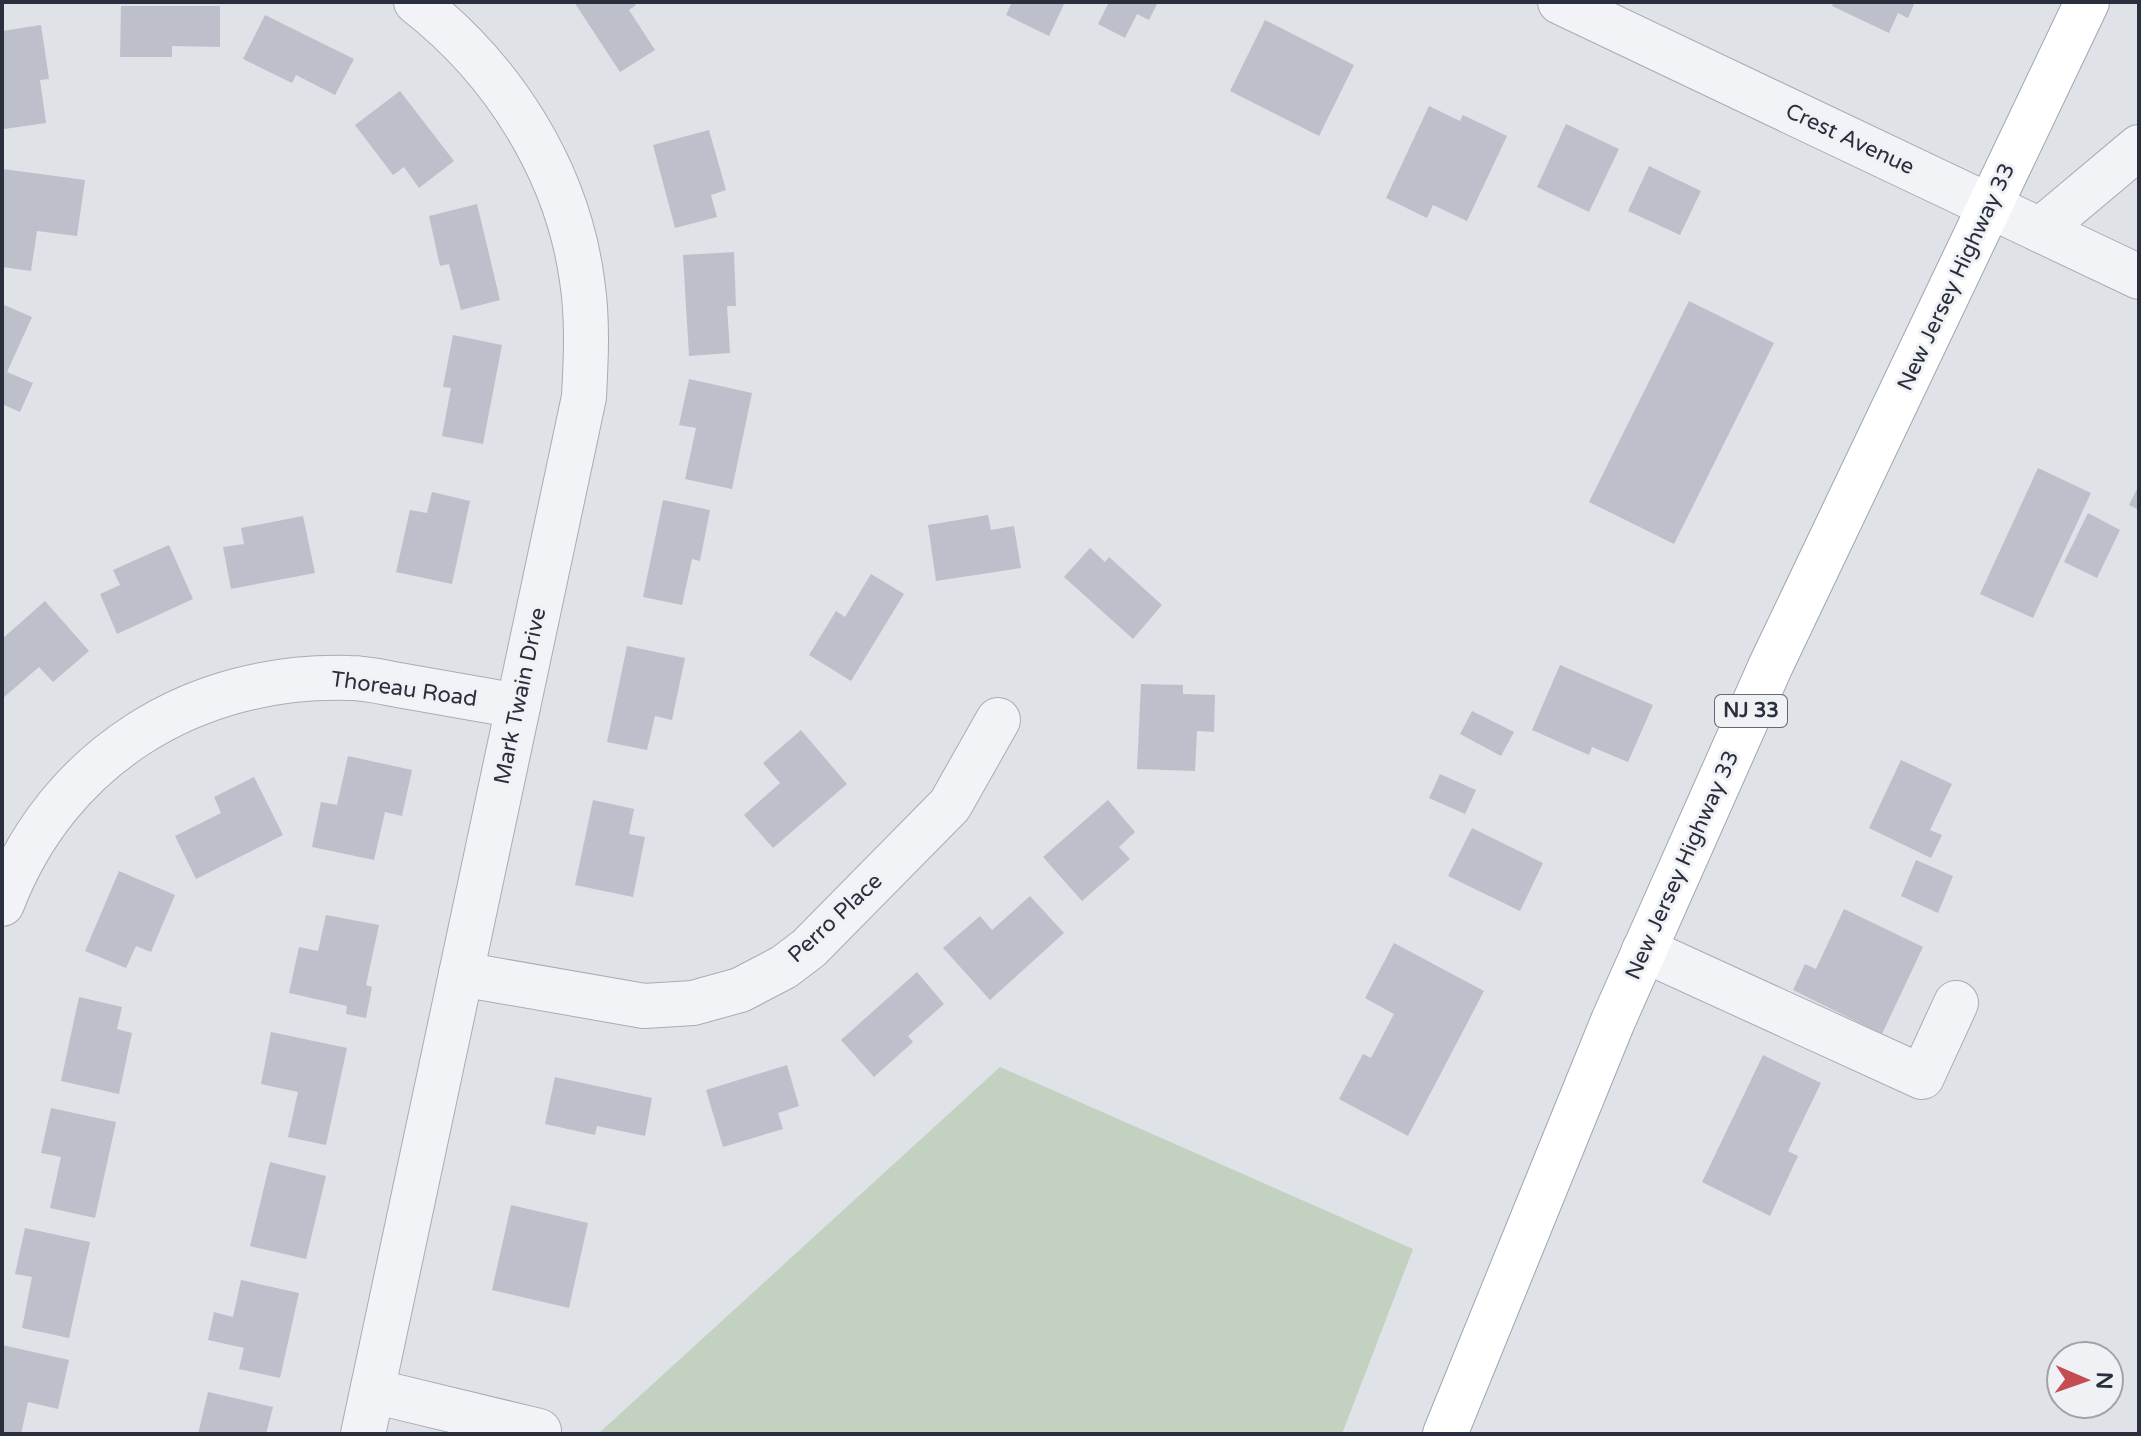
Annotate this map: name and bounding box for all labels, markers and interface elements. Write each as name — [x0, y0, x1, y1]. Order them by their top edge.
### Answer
street label: Crest Avenue — [1782, 98, 1918, 180]
street label: New Jersey Highway 33 — [1892, 159, 2020, 395]
street label: Mark Twain Drive — [489, 605, 551, 787]
street label: Thoreau Road — [329, 666, 479, 712]
road number: NJ 33 — [1715, 695, 1787, 727]
street label: New Jersey Highway 33 — [1620, 746, 1744, 984]
street label: Perro Place — [783, 868, 887, 968]
north arrow — [2045, 1340, 2125, 1420]
text: N — [2091, 1371, 2117, 1390]

